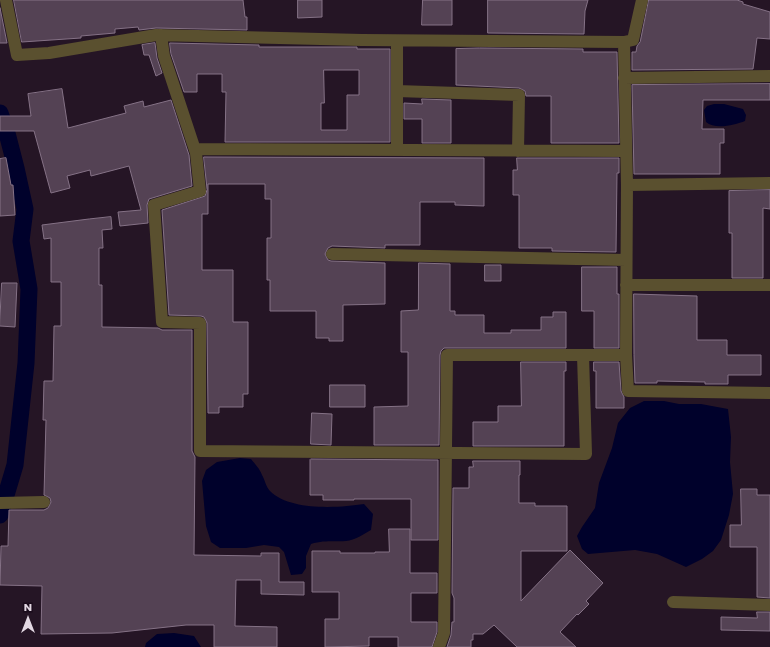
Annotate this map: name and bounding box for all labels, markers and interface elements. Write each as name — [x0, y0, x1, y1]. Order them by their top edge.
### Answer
north arrow — [8, 599, 48, 639]
text: N — [24, 599, 32, 615]

